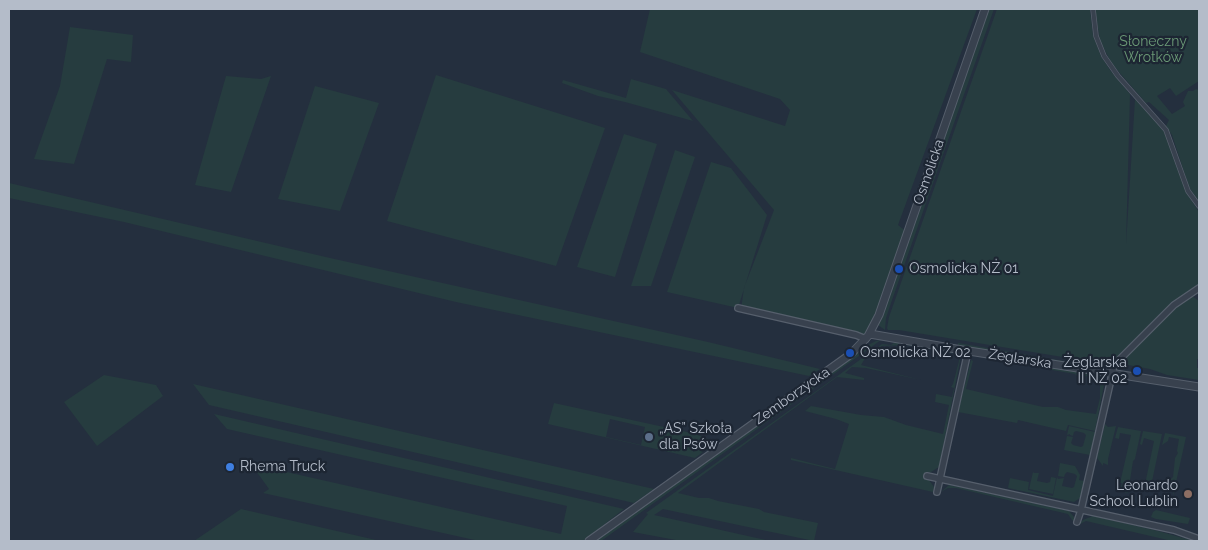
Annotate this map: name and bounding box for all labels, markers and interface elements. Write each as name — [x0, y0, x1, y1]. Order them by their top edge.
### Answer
park label: Słoneczny Wrotków — [1119, 34, 1187, 66]
street label: Osmolicka — [910, 137, 948, 207]
place label: Osmolicka NŻ 01 — [909, 261, 1018, 277]
marker: Osmolicka NŻ 01 — [893, 263, 905, 275]
place label: Osmolicka NŻ 02 — [860, 345, 971, 361]
street label: Żeglarska — [987, 346, 1053, 372]
marker: Osmolicka NŻ 02 — [844, 347, 856, 359]
place label: Żeglarska II NŻ 02 — [1063, 355, 1127, 388]
street label: Zemborzycka — [751, 364, 833, 428]
marker: Żeglarska II NŻ 02 — [1131, 365, 1143, 377]
place label: „AS” Szkoła dla Psów — [659, 421, 732, 454]
marker: „AS” Szkoła dla Psów — [643, 431, 655, 443]
place label: Rhema Truck — [240, 459, 325, 475]
marker: Rhema Truck — [224, 461, 236, 473]
place label: Leonardo School Lublin — [1090, 478, 1178, 511]
marker: Leonardo School Lublin — [1182, 488, 1194, 500]

